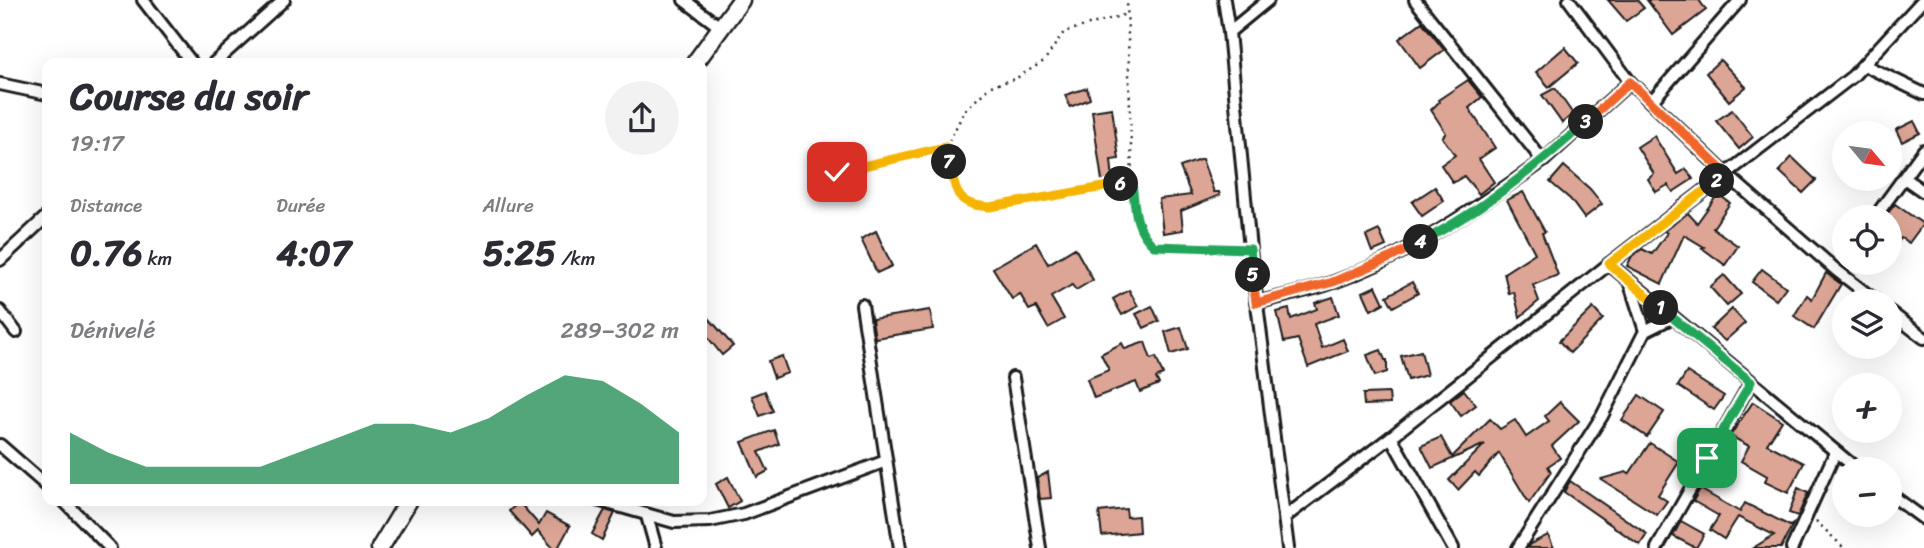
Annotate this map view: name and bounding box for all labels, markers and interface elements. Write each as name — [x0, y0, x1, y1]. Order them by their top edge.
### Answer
text: Course du soir — [70, 63, 308, 130]
button: share — [605, 81, 679, 155]
pin: 3 — [1568, 104, 1604, 140]
text: 3 — [1580, 105, 1591, 138]
north arrow — [1832, 121, 1902, 191]
map controls — [1832, 121, 1902, 527]
text: 19:17 — [70, 123, 124, 164]
pin — [807, 142, 867, 202]
pin: 7 — [932, 144, 967, 180]
text: 7 — [943, 145, 954, 178]
icon: check — [818, 153, 856, 191]
pin: 2 — [1700, 164, 1734, 198]
text: 2 — [1711, 164, 1722, 197]
pin: 6 — [1104, 166, 1138, 202]
text: 6 — [1115, 167, 1126, 200]
text: Distance — [70, 189, 142, 222]
text: Durée — [276, 189, 325, 222]
text: Allure — [483, 189, 534, 222]
button: locate — [1832, 205, 1902, 275]
text: 0.76 — [70, 222, 143, 284]
text: 4:07 — [276, 222, 351, 284]
text: 5:25 — [483, 222, 556, 284]
pin: 4 — [1404, 224, 1438, 260]
text: 4 — [1415, 225, 1426, 258]
text: km — [143, 242, 172, 275]
text: /km — [556, 242, 595, 275]
pin: 5 — [1236, 258, 1270, 292]
text: 5 — [1247, 258, 1258, 291]
button: layers — [1832, 289, 1902, 359]
pin: 1 — [1644, 290, 1678, 326]
text: 1 — [1656, 291, 1665, 324]
text: Dénivelé — [70, 310, 155, 351]
text: 289–302 m — [561, 310, 679, 351]
button: + — [1832, 373, 1902, 443]
pin — [1677, 428, 1737, 488]
icon: arrive — [1688, 439, 1726, 477]
button: − — [1832, 457, 1902, 527]

